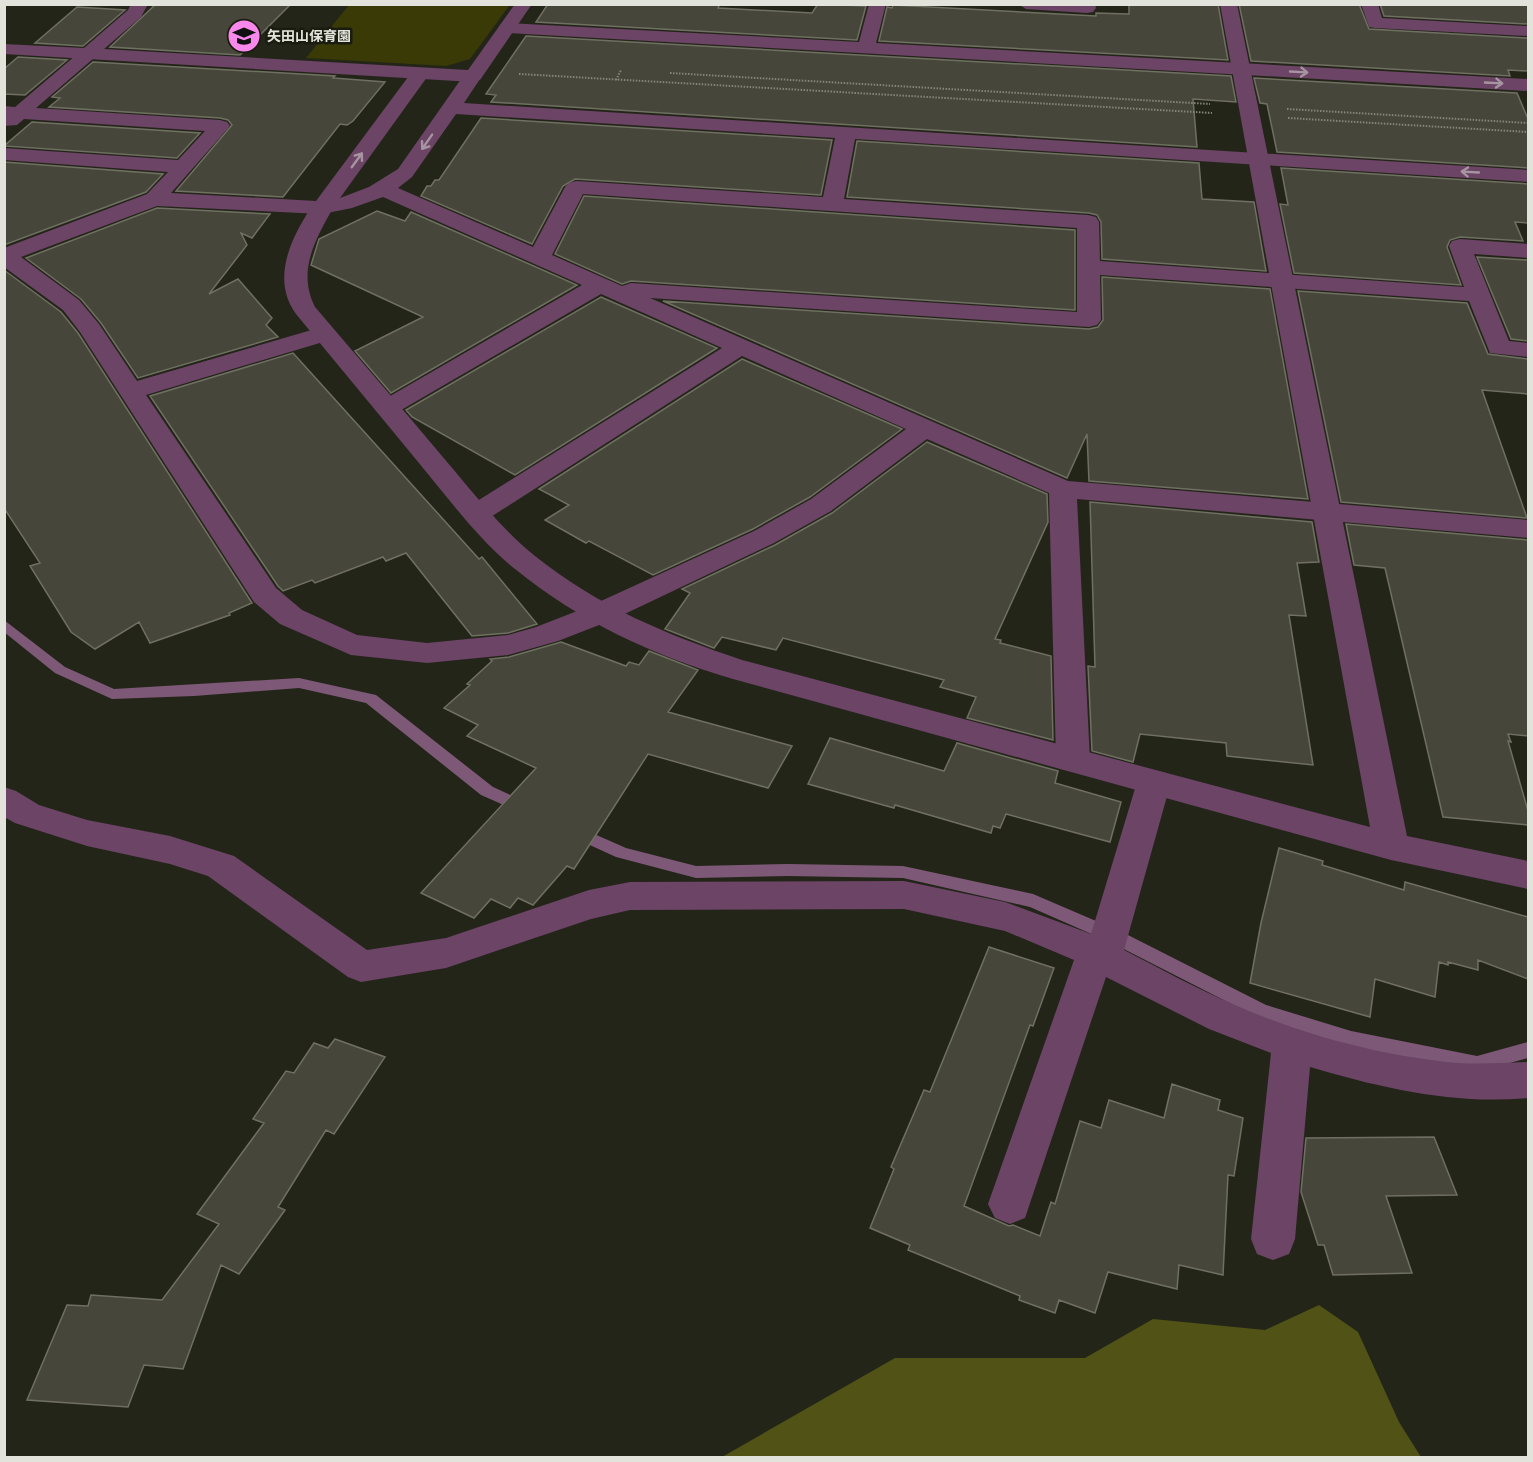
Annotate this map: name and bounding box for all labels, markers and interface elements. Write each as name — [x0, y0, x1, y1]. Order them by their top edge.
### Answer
school or university icon: 矢田山保育園 — [226, 18, 262, 54]
place label: 矢田山保育園 — [267, 27, 351, 45]
one-way arrow — [1289, 67, 1309, 78]
one-way arrow — [1483, 78, 1503, 89]
one-way arrow — [421, 133, 433, 149]
one-way arrow — [351, 153, 363, 169]
one-way arrow — [1461, 166, 1481, 177]

